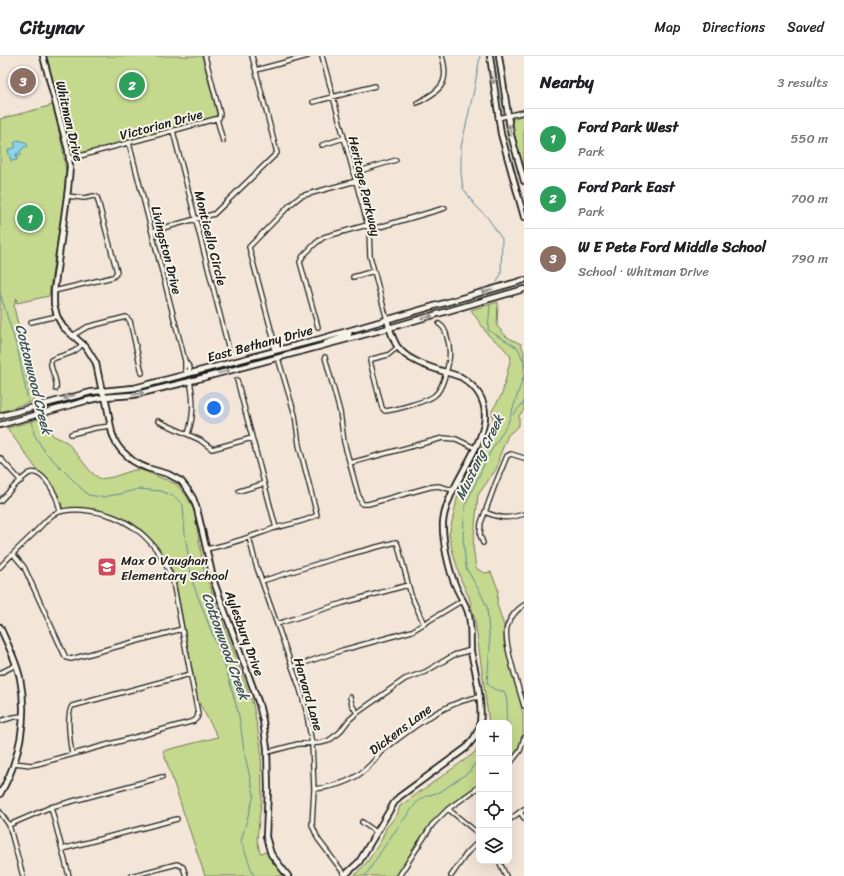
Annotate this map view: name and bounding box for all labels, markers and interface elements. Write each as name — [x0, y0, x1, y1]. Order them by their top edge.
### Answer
text: Citynav — [20, 11, 84, 44]
text: Map — [654, 15, 680, 40]
text: Directions — [702, 15, 765, 40]
text: Saved — [787, 15, 824, 40]
pin: 3 — [10, 66, 36, 96]
text: Nearby — [540, 67, 594, 97]
pin: 2 — [119, 70, 145, 100]
one-way arrow — [489, 71, 497, 84]
text: 3 results — [777, 71, 828, 94]
street label: Whitman Drive — [49, 78, 90, 164]
street label: Victorian Drive — [117, 102, 205, 147]
text: Ford Park West — [578, 114, 678, 140]
one-way arrow — [506, 124, 514, 137]
text: 1 — [550, 127, 556, 150]
text: 550 m — [791, 127, 828, 150]
street label: Heritage Parkway — [342, 134, 387, 239]
text: Park — [578, 140, 605, 163]
text: Ford Park East — [578, 174, 675, 200]
text: 2 — [549, 187, 557, 210]
text: 700 m — [791, 187, 828, 210]
street label: Monticello Circle — [188, 188, 233, 288]
text: Park — [578, 200, 605, 223]
pin: 1 — [17, 203, 43, 233]
street label: Livingston Drive — [144, 203, 189, 297]
text: W E Pete Ford Middle School — [578, 234, 766, 260]
text: 3 — [549, 247, 557, 270]
text: 790 m — [791, 247, 828, 270]
text: School · Whitman Drive — [578, 260, 709, 283]
one-way arrow — [480, 288, 493, 295]
one-way arrow — [420, 313, 433, 320]
street label: East Bethany Drive — [205, 318, 316, 369]
water label: Cottonwood Creek — [8, 321, 60, 438]
one-way arrow — [218, 368, 231, 375]
one-way arrow — [131, 389, 144, 397]
one-way arrow — [63, 394, 76, 401]
your location — [204, 398, 224, 418]
water label: Mustang Creek — [448, 409, 512, 504]
place label: Max O Vaughan Elementary School — [121, 549, 229, 587]
school or university icon: Max O Vaughan Elementary School — [96, 556, 118, 578]
street label: Aylesbury Drive — [218, 586, 271, 680]
water label: Cottonwood Creek — [195, 589, 257, 705]
street label: Harvard Lane — [287, 655, 330, 734]
street label: Dickens Lane — [364, 698, 437, 761]
map controls — [476, 720, 512, 864]
button: + — [476, 720, 512, 756]
button: − — [476, 756, 512, 792]
button: locate — [476, 792, 512, 828]
button: layers — [476, 828, 512, 864]

